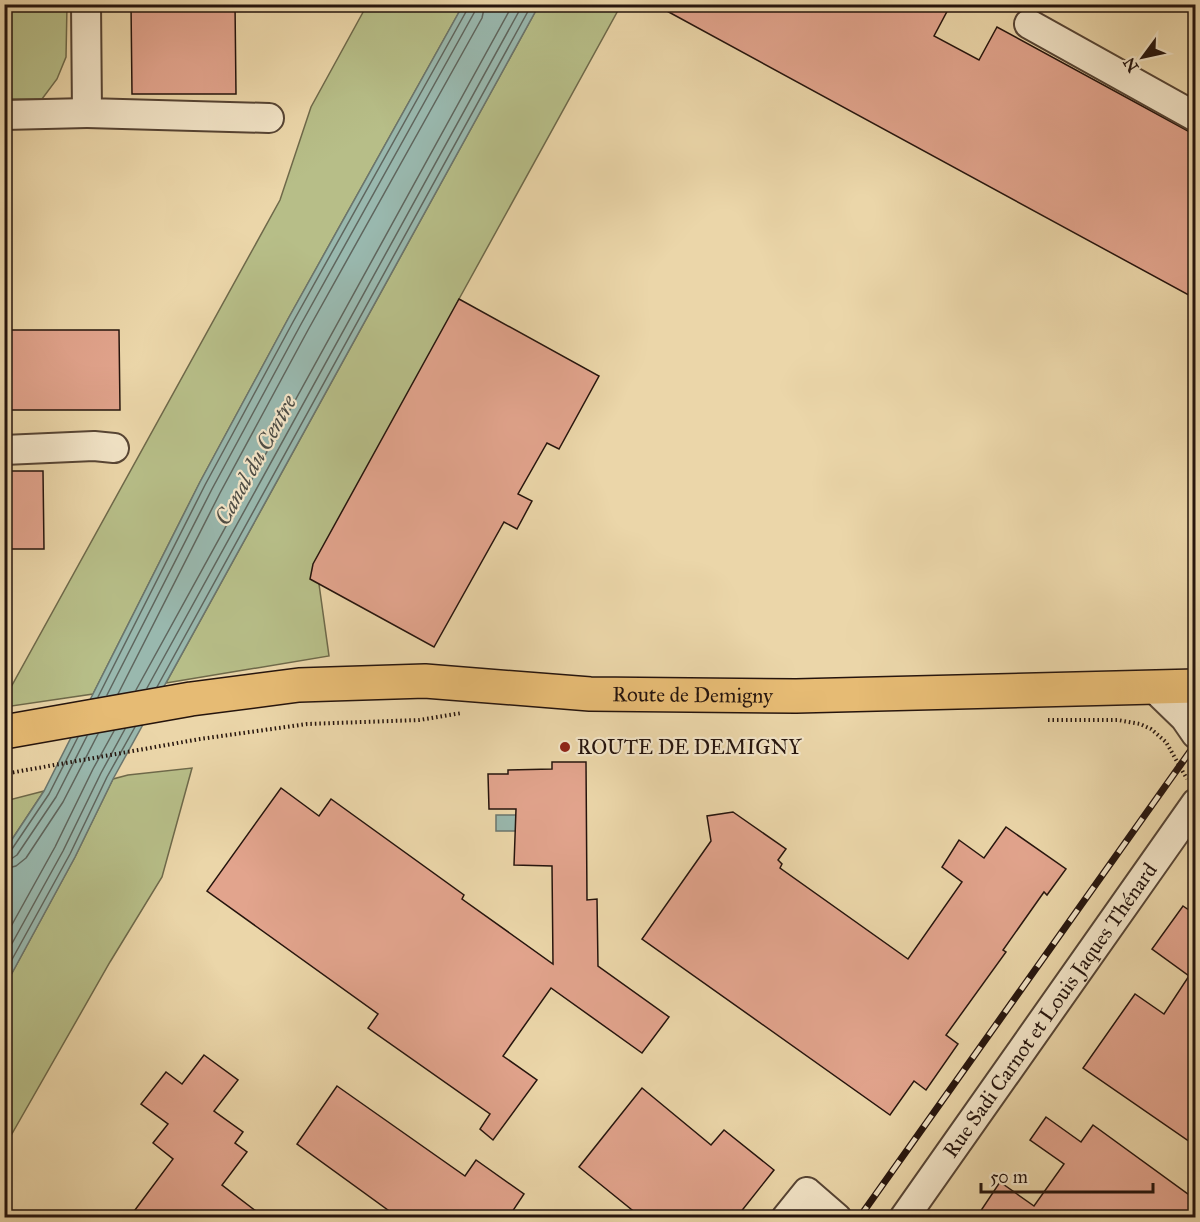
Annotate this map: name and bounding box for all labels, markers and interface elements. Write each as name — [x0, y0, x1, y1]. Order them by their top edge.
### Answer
north arrow — [1113, 27, 1173, 87]
text: N — [1119, 54, 1143, 76]
water label: Canal du Centre — [209, 390, 303, 530]
street label: Route de Demigny — [612, 681, 774, 709]
place label: ROUTE DE DEMIGNY — [577, 734, 802, 760]
marker: ROUTE DE DEMIGNY — [558, 740, 572, 754]
street label: Rue Sadi Carnot et Louis Jaques Thénard — [937, 857, 1163, 1163]
scale bar — [981, 1156, 1154, 1194]
text: 50 m — [990, 1166, 1028, 1188]

